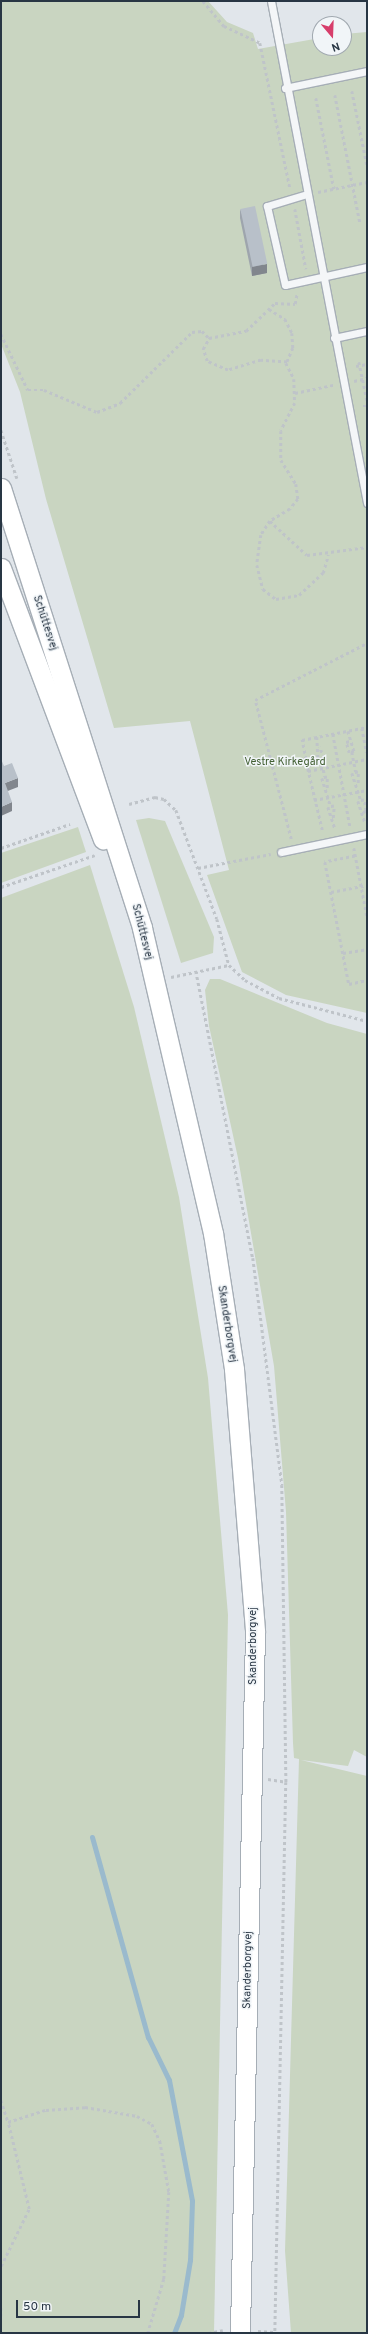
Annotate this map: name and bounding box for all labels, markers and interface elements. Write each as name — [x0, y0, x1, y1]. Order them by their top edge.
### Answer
north arrow — [312, 16, 352, 56]
text: N — [330, 38, 342, 54]
street label: Schüttesvej — [30, 594, 60, 652]
park label: Vestre Kirkegård — [244, 755, 326, 769]
street label: Schüttesvej — [129, 903, 155, 961]
street label: Skanderborgvej — [214, 1284, 240, 1364]
street label: Skanderborgvej — [246, 1607, 260, 1685]
street label: Skanderborgvej — [241, 1931, 255, 2009]
scale bar — [18, 2292, 142, 2318]
text: 50 m — [23, 2299, 51, 2315]

